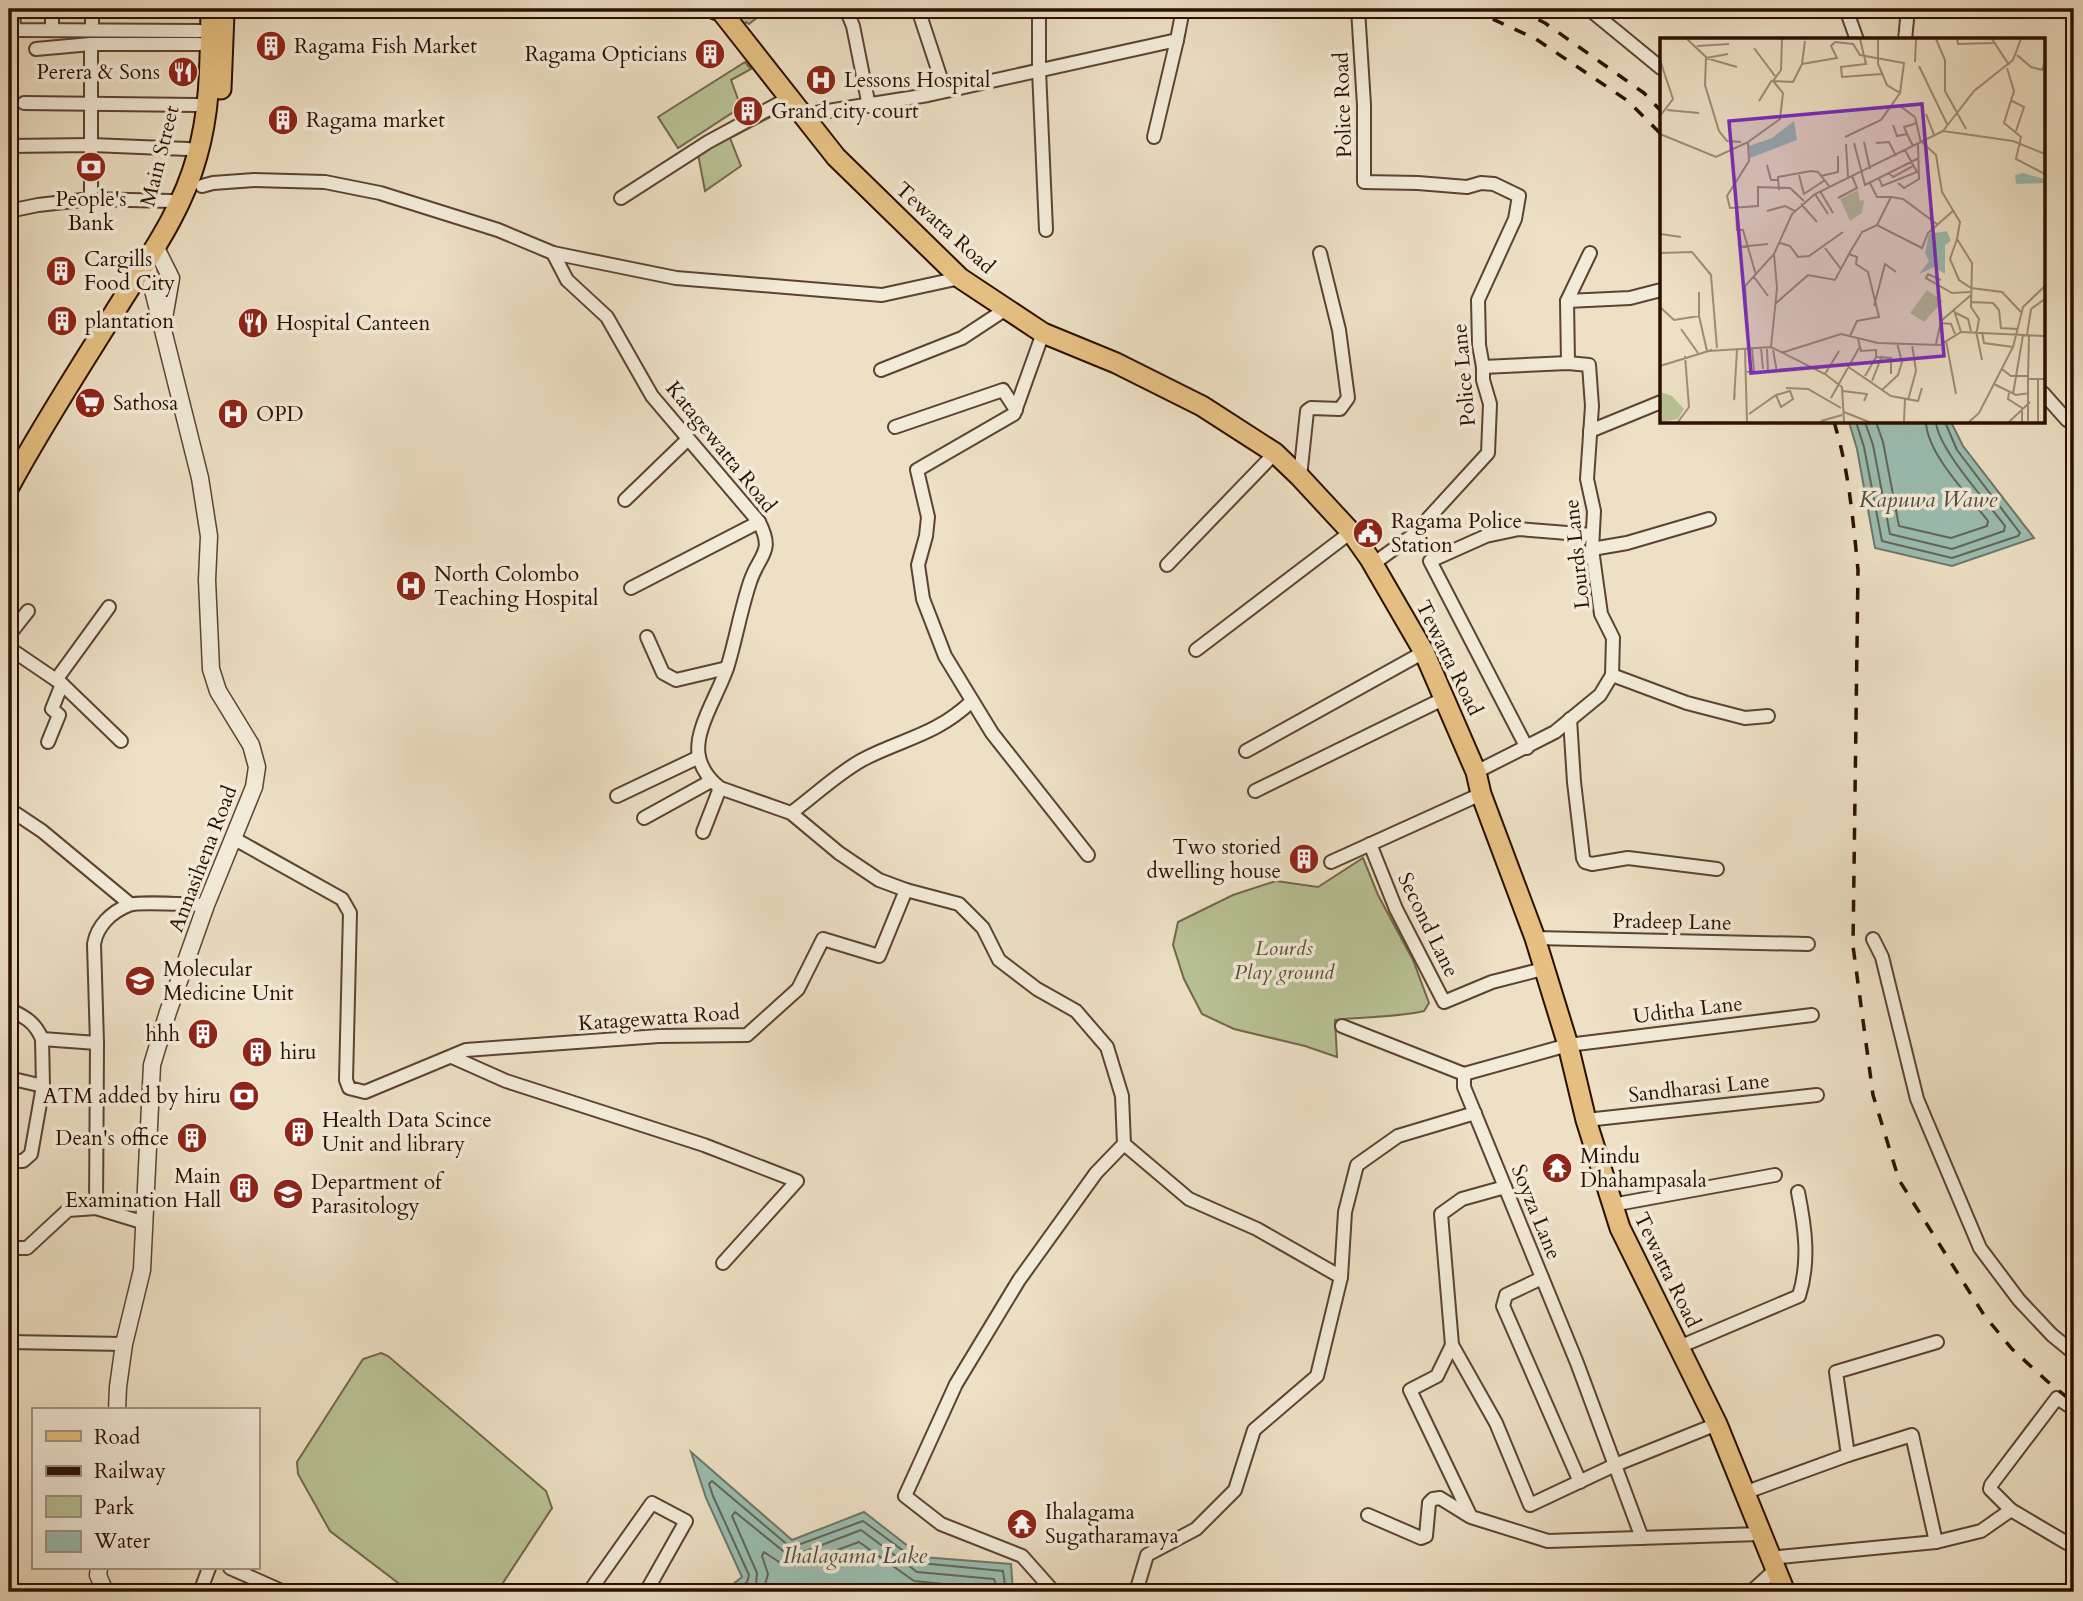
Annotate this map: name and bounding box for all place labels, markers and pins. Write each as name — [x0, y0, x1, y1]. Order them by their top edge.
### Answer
building icon: Ragama Fish Market — [254, 29, 288, 63]
place label: Ragama Fish Market — [294, 32, 477, 61]
building icon: Ragama Opticians — [693, 37, 727, 71]
place label: Ragama Opticians — [525, 40, 687, 69]
restaurant icon: Perera & Sons — [166, 55, 200, 89]
place label: Perera & Sons — [36, 58, 160, 87]
hospital icon: Lessons Hospital — [804, 63, 838, 97]
place label: Lessons Hospital — [844, 66, 990, 95]
building icon: Grand city court — [731, 94, 765, 128]
place label: Grand city court — [771, 97, 919, 126]
building icon: Ragama market — [266, 103, 300, 137]
place label: Ragama market — [306, 106, 445, 135]
bank icon: People's Bank — [74, 150, 108, 184]
place label: People's Bank — [55, 185, 127, 238]
place label: Cargills Food City — [84, 245, 175, 298]
building icon: Cargills Food City — [44, 254, 78, 288]
building icon: plantation — [45, 304, 79, 338]
restaurant icon: Hospital Canteen — [236, 306, 270, 340]
place label: plantation — [85, 307, 174, 336]
place label: Hospital Canteen — [276, 309, 430, 338]
supermarket icon: Sathosa — [73, 386, 107, 420]
place label: Sathosa — [113, 389, 178, 418]
hospital icon: OPD — [216, 397, 250, 431]
place label: OPD — [256, 400, 304, 429]
place label: Ragama Police Station — [1391, 507, 1522, 560]
public building icon: Ragama Police Station — [1351, 516, 1385, 550]
place label: North Colombo Teaching Hospital — [434, 560, 598, 613]
hospital icon: North Colombo Teaching Hospital — [394, 569, 428, 603]
place label: Two storied dwelling house — [1147, 833, 1281, 886]
building icon: Two storied dwelling house — [1287, 842, 1321, 876]
place label: Molecular Medicine Unit — [163, 955, 294, 1008]
school or university icon: Molecular Medicine Unit — [123, 964, 157, 998]
building icon: hhh — [186, 1017, 220, 1051]
place label: hhh — [145, 1020, 180, 1049]
building icon: hiru — [240, 1035, 274, 1069]
place label: hiru — [280, 1038, 317, 1067]
bank icon: ATM added by hiru — [227, 1079, 261, 1113]
place label: ATM added by hiru — [43, 1082, 221, 1111]
place label: Health Data Scince Unit and library — [322, 1106, 492, 1159]
building icon: Health Data Scince Unit and library — [282, 1115, 316, 1149]
building icon: Dean's office — [175, 1121, 209, 1155]
place label: Dean's office — [55, 1124, 169, 1153]
place label: Mindu Dhahampasala — [1580, 1142, 1707, 1195]
temple icon: Mindu Dhahampasala — [1540, 1151, 1574, 1185]
place label: Main Examination Hall — [65, 1162, 221, 1215]
place label: Department of Parasitology — [311, 1168, 445, 1221]
building icon: Main Examination Hall — [227, 1171, 261, 1205]
school or university icon: Department of Parasitology — [271, 1177, 305, 1211]
place label: Ihalagama Sugatharamaya — [1045, 1498, 1179, 1551]
temple icon: Ihalagama Sugatharamaya — [1005, 1507, 1039, 1541]

